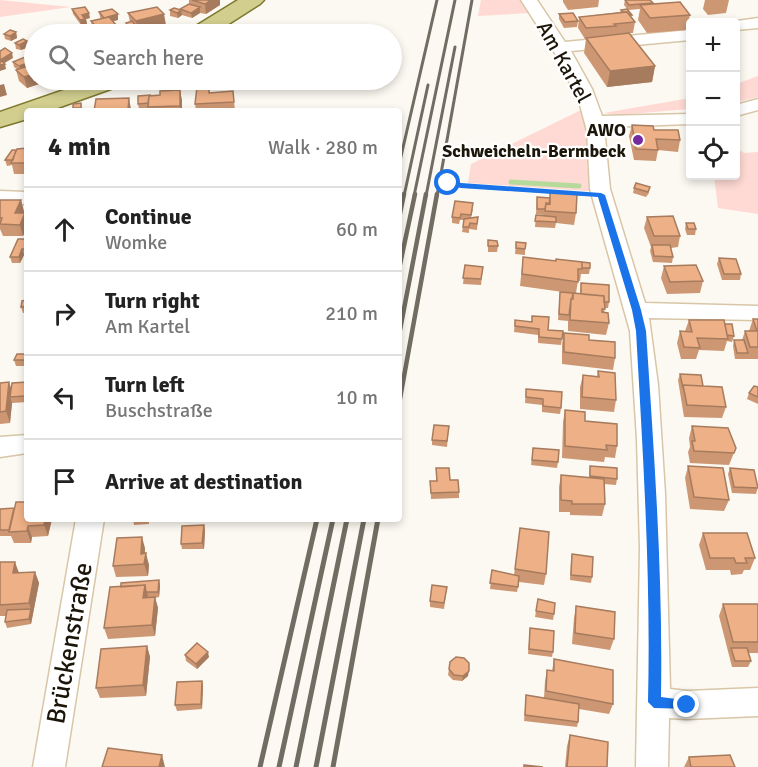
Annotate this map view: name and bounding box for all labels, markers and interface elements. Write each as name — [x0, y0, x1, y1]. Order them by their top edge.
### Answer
street label: Am Kartel — [531, 17, 597, 107]
map controls — [686, 18, 740, 180]
button: + — [686, 18, 740, 72]
search box — [24, 24, 402, 90]
icon: search — [45, 41, 78, 74]
text: Search here — [93, 44, 204, 71]
button: − — [686, 72, 740, 126]
place label: AWO Schweicheln-Bermbeck — [442, 119, 627, 162]
button: locate — [686, 126, 740, 180]
text: 4 min — [48, 131, 111, 163]
marker: AWO Schweicheln-Bermbeck — [631, 133, 645, 147]
text: Walk · 280 m — [268, 135, 378, 160]
route start — [434, 169, 460, 195]
text: Continue — [105, 203, 192, 230]
icon: ahead — [48, 213, 81, 246]
text: 60 m — [336, 217, 378, 242]
text: Womke — [105, 230, 167, 255]
text: Turn right — [105, 287, 200, 314]
icon: right — [48, 297, 81, 330]
text: 210 m — [325, 301, 378, 326]
text: Am Kartel — [105, 314, 190, 339]
text: Turn left — [105, 371, 185, 398]
icon: left — [48, 381, 81, 414]
text: 10 m — [336, 385, 378, 410]
text: Buschstraße — [105, 398, 213, 423]
icon: arrive — [48, 465, 81, 498]
text: Arrive at destination — [105, 468, 302, 495]
street label: Brückenstraße — [40, 560, 100, 726]
route end — [673, 691, 699, 717]

